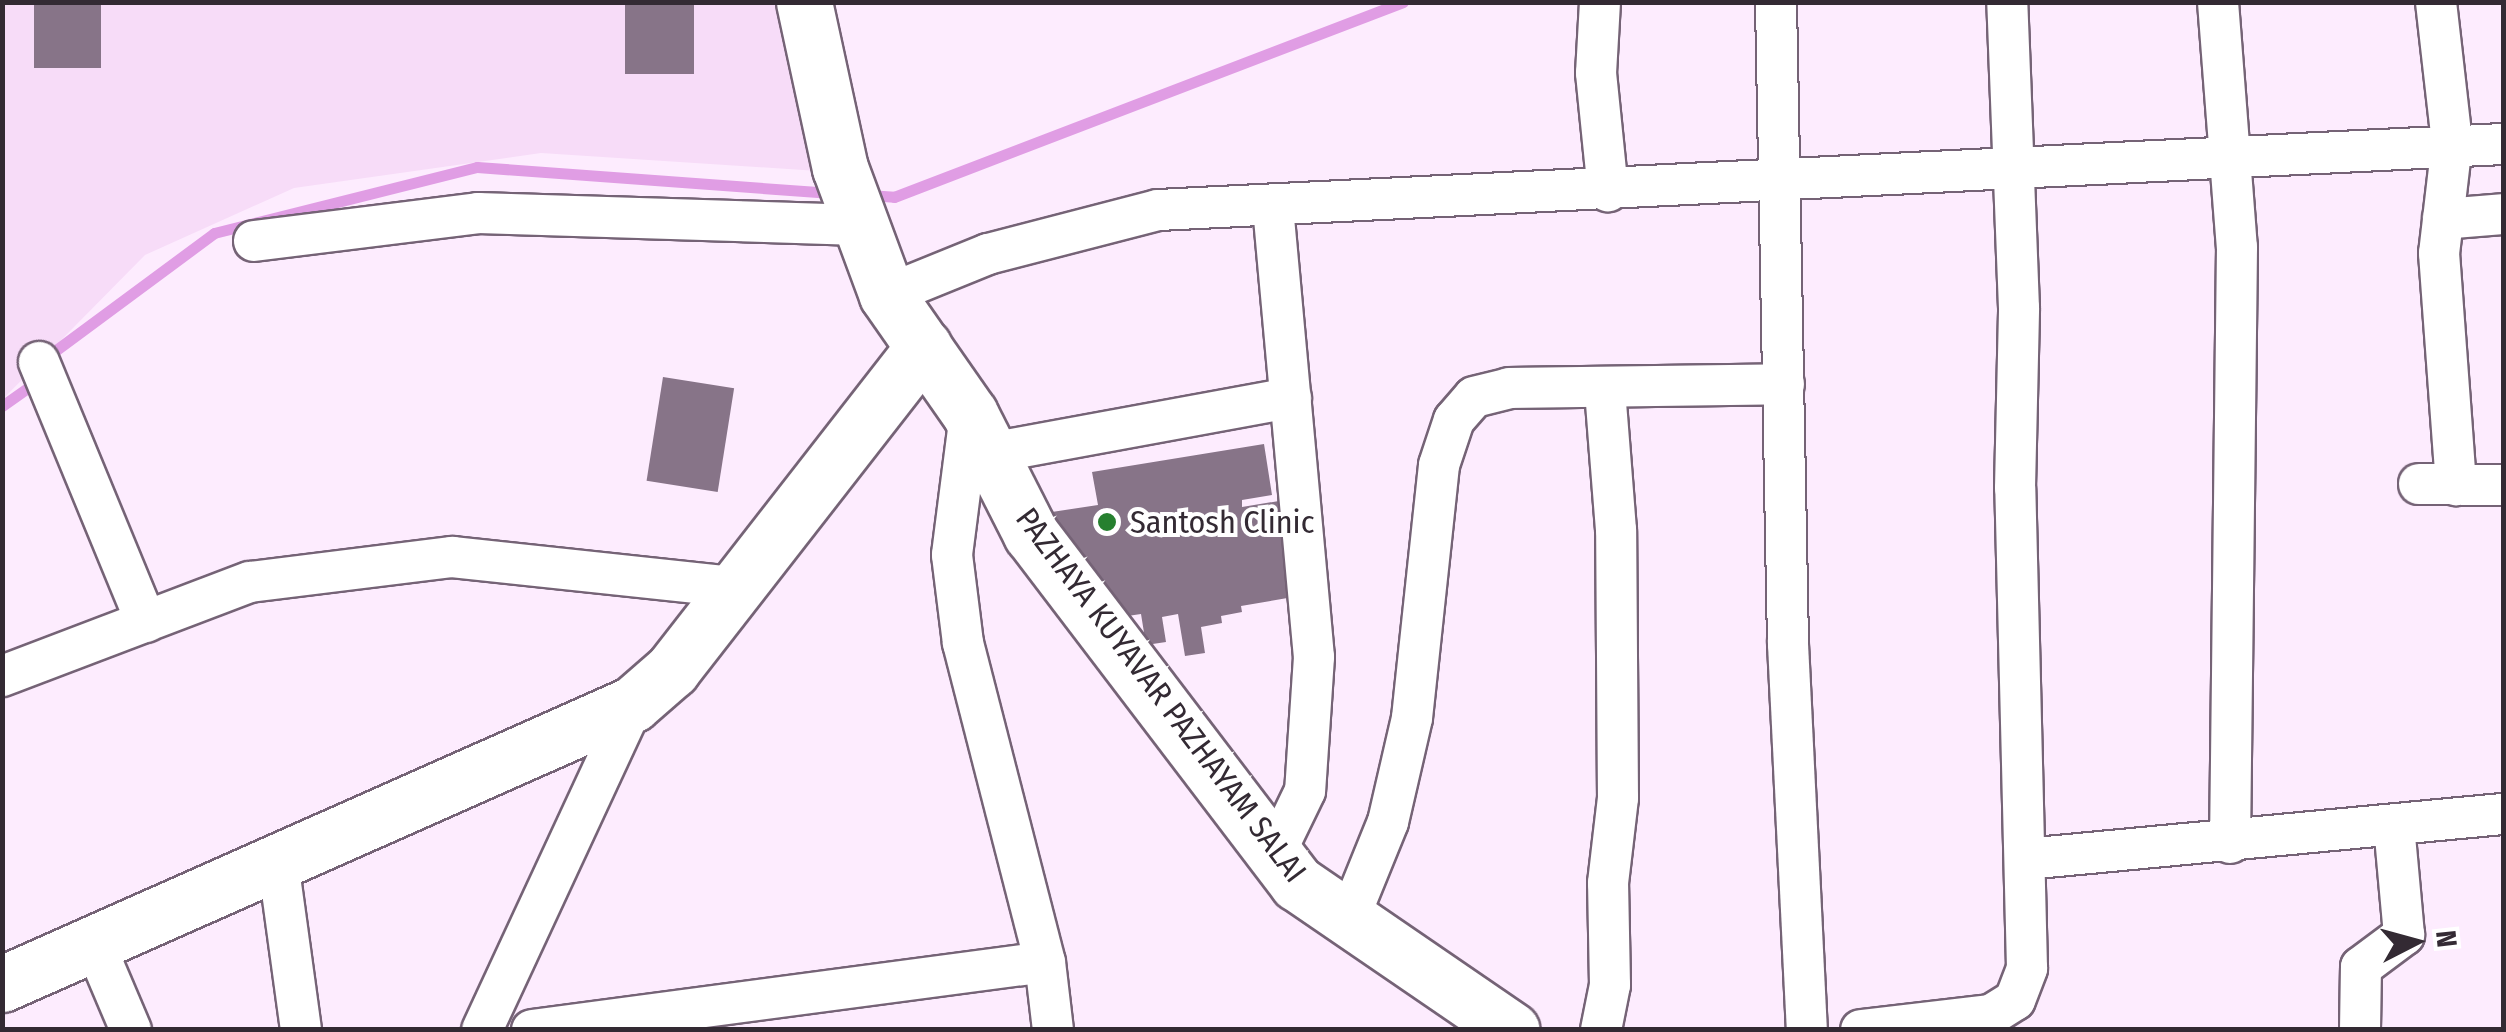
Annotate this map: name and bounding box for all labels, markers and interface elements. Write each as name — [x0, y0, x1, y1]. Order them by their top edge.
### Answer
street label: PAZHAYA KUYAVAR PAZHAYAM SALAI — [1008, 500, 1314, 890]
place label: Santosh Clinic — [1130, 503, 1314, 541]
marker: Santosh Clinic — [1094, 509, 1120, 535]
north arrow — [2366, 892, 2466, 992]
text: N — [2429, 929, 2464, 949]

